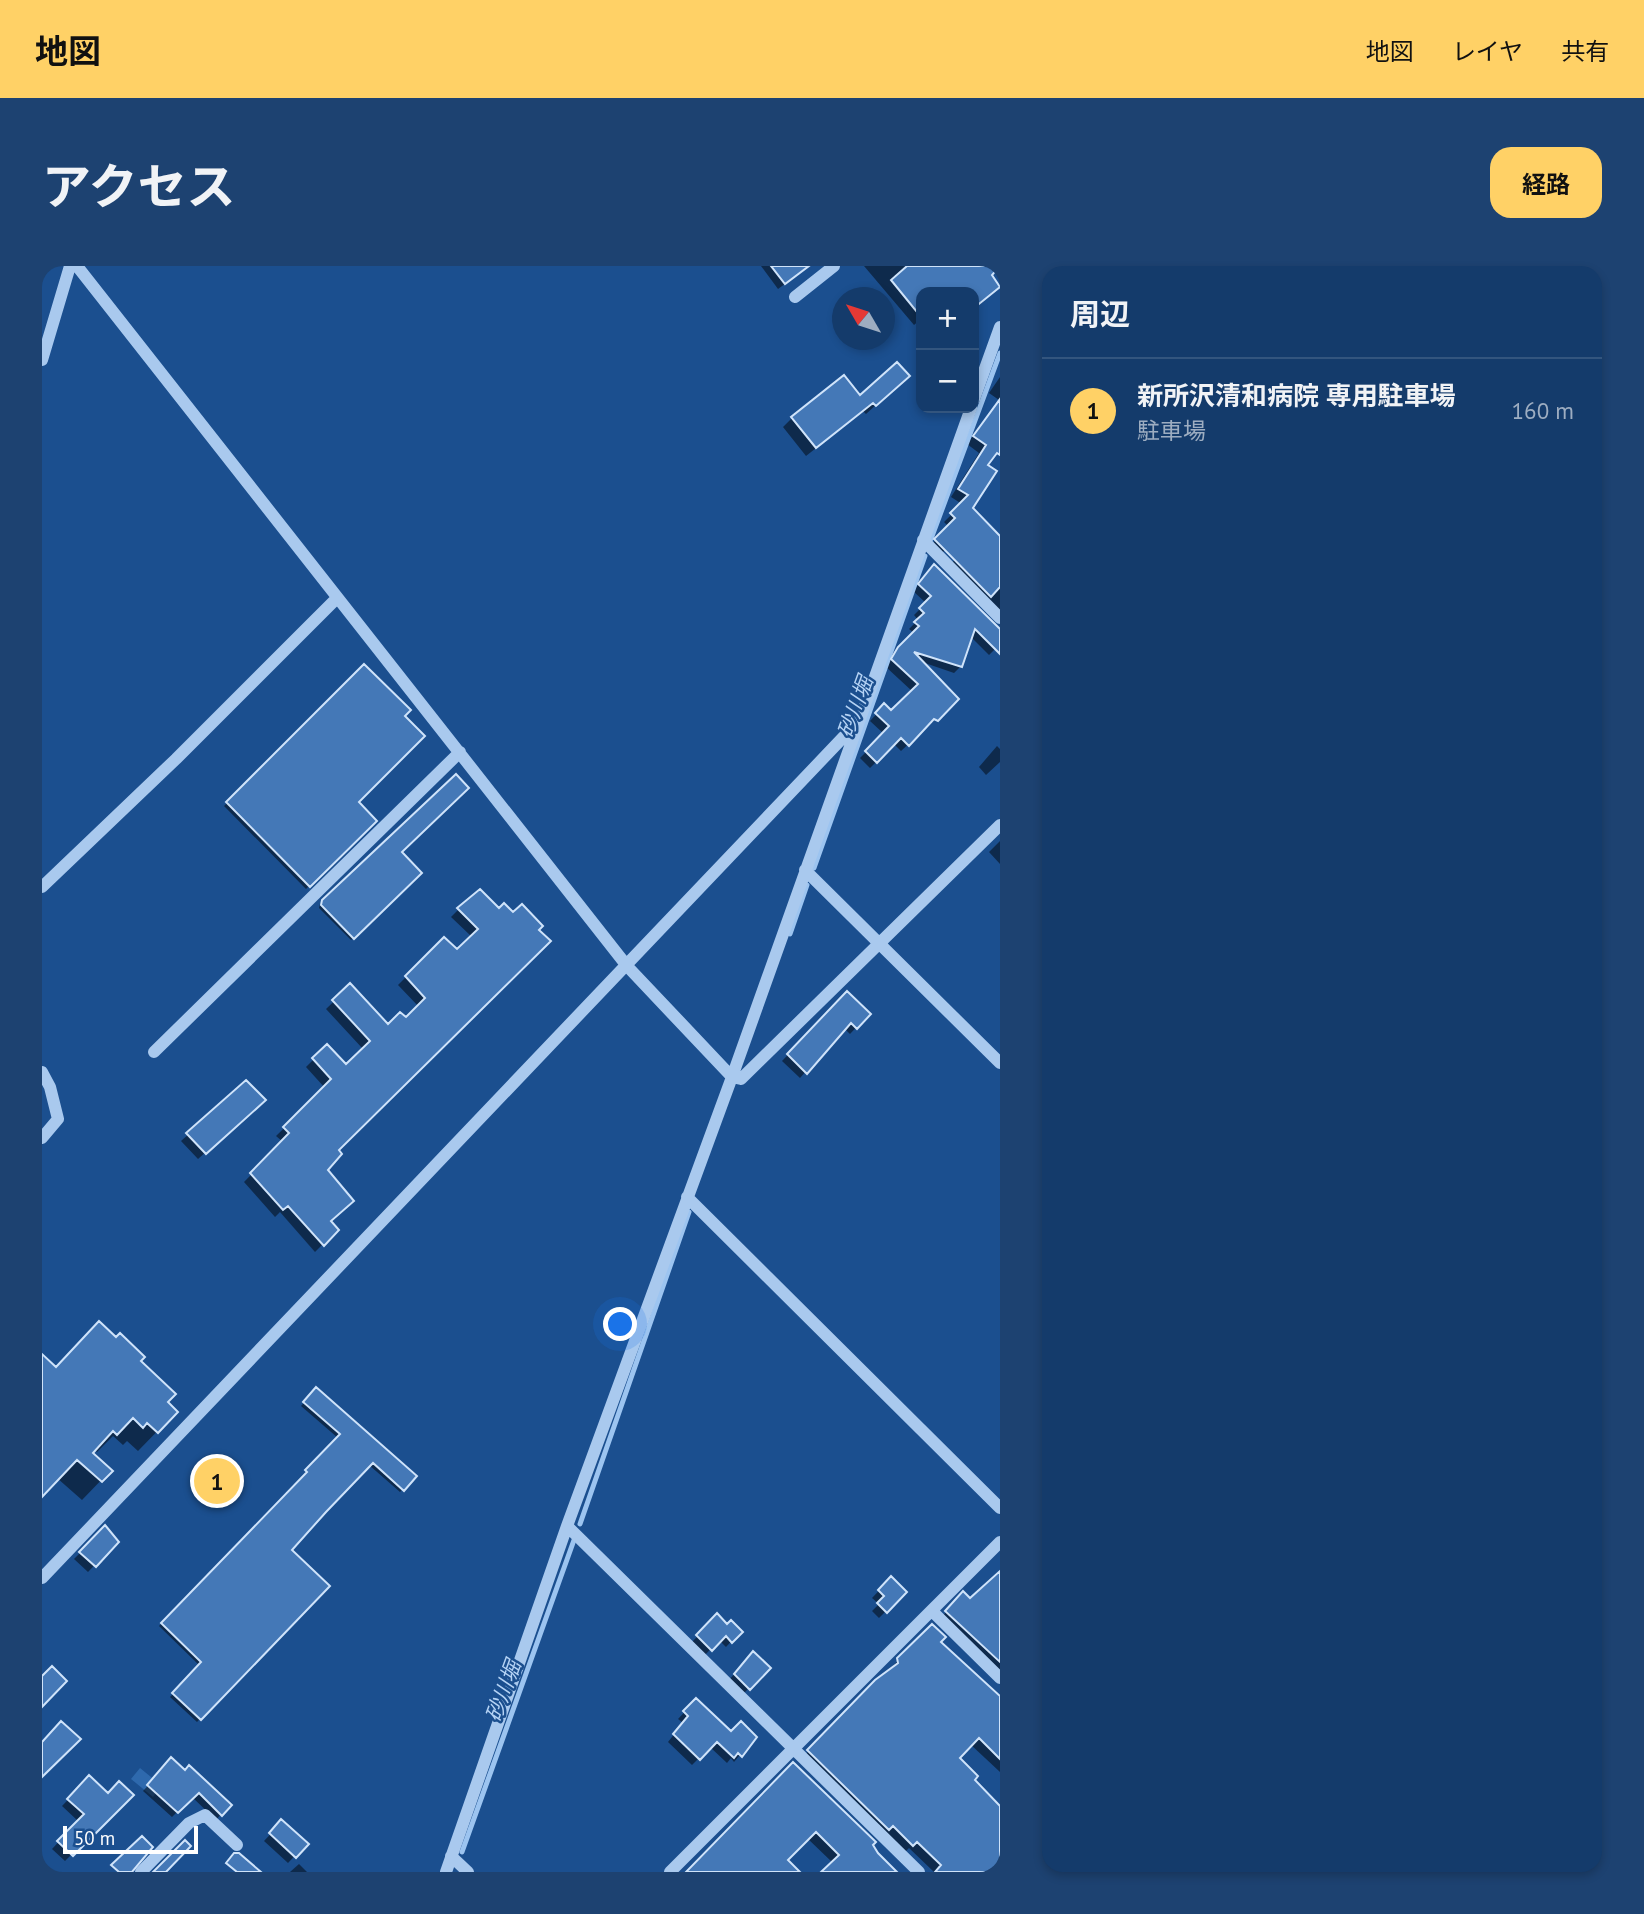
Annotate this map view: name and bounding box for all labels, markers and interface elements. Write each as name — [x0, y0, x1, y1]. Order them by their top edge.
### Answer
text: 地図 — [35, 29, 101, 72]
text: 地図 — [1366, 36, 1414, 67]
text: レイヤ — [1452, 36, 1523, 67]
text: 共有 — [1561, 36, 1609, 67]
button: 経路 — [1490, 147, 1602, 218]
text: アクセス — [42, 154, 236, 218]
north arrow — [832, 287, 895, 350]
map controls — [916, 287, 979, 413]
button: + — [916, 287, 979, 350]
text: 周辺 — [1070, 294, 1130, 333]
button: − — [916, 350, 979, 413]
text: 新所沢清和病院 専用駐車場 — [1137, 379, 1456, 412]
text: 1 — [1086, 396, 1100, 425]
text: 160 m — [1512, 396, 1574, 425]
text: 駐車場 — [1137, 416, 1206, 445]
water label: 砂川堀 — [832, 670, 879, 741]
your location — [603, 1307, 637, 1341]
pin: 1 — [194, 1455, 240, 1507]
water label: 砂川堀 — [480, 1654, 527, 1725]
scale bar — [63, 1823, 198, 1855]
text: 50 m — [74, 1826, 115, 1850]

